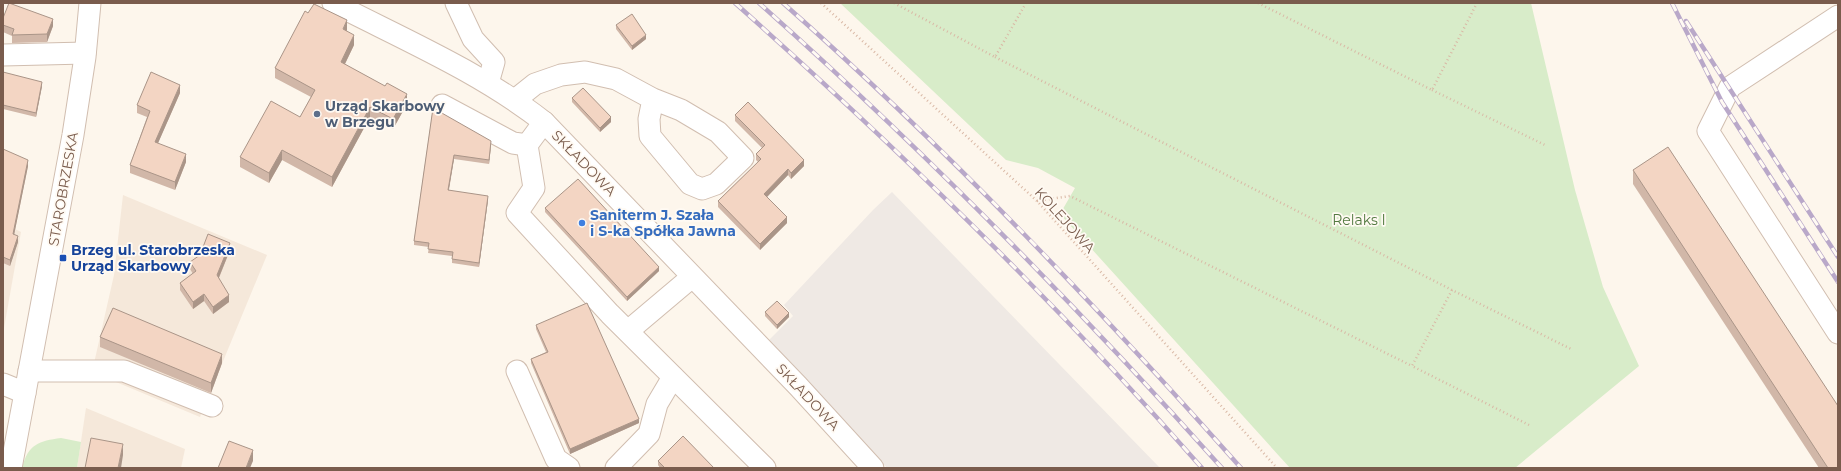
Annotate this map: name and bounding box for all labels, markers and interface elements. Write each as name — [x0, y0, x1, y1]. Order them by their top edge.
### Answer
place label: Urząd Skarbowy w Brzegu — [325, 97, 445, 131]
marker: Urząd Skarbowy w Brzegu — [312, 109, 322, 119]
street label: SKŁADOWA — [548, 126, 621, 201]
street label: STAROBRZESKA — [44, 130, 82, 247]
street label: KOLEJOWA — [1031, 183, 1100, 257]
place label: Saniterm J. Szała i S-ka Spółka Jawna — [590, 206, 736, 240]
park label: Relaks I — [1332, 211, 1386, 229]
marker: Saniterm J. Szała i S-ka Spółka Jawna — [577, 218, 587, 228]
place label: Brzeg ul. Starobrzeska Urząd Skarbowy — [71, 241, 235, 275]
marker: Brzeg ul. Starobrzeska Urząd Skarbowy — [58, 253, 68, 263]
street label: SKŁADOWA — [772, 360, 844, 435]

